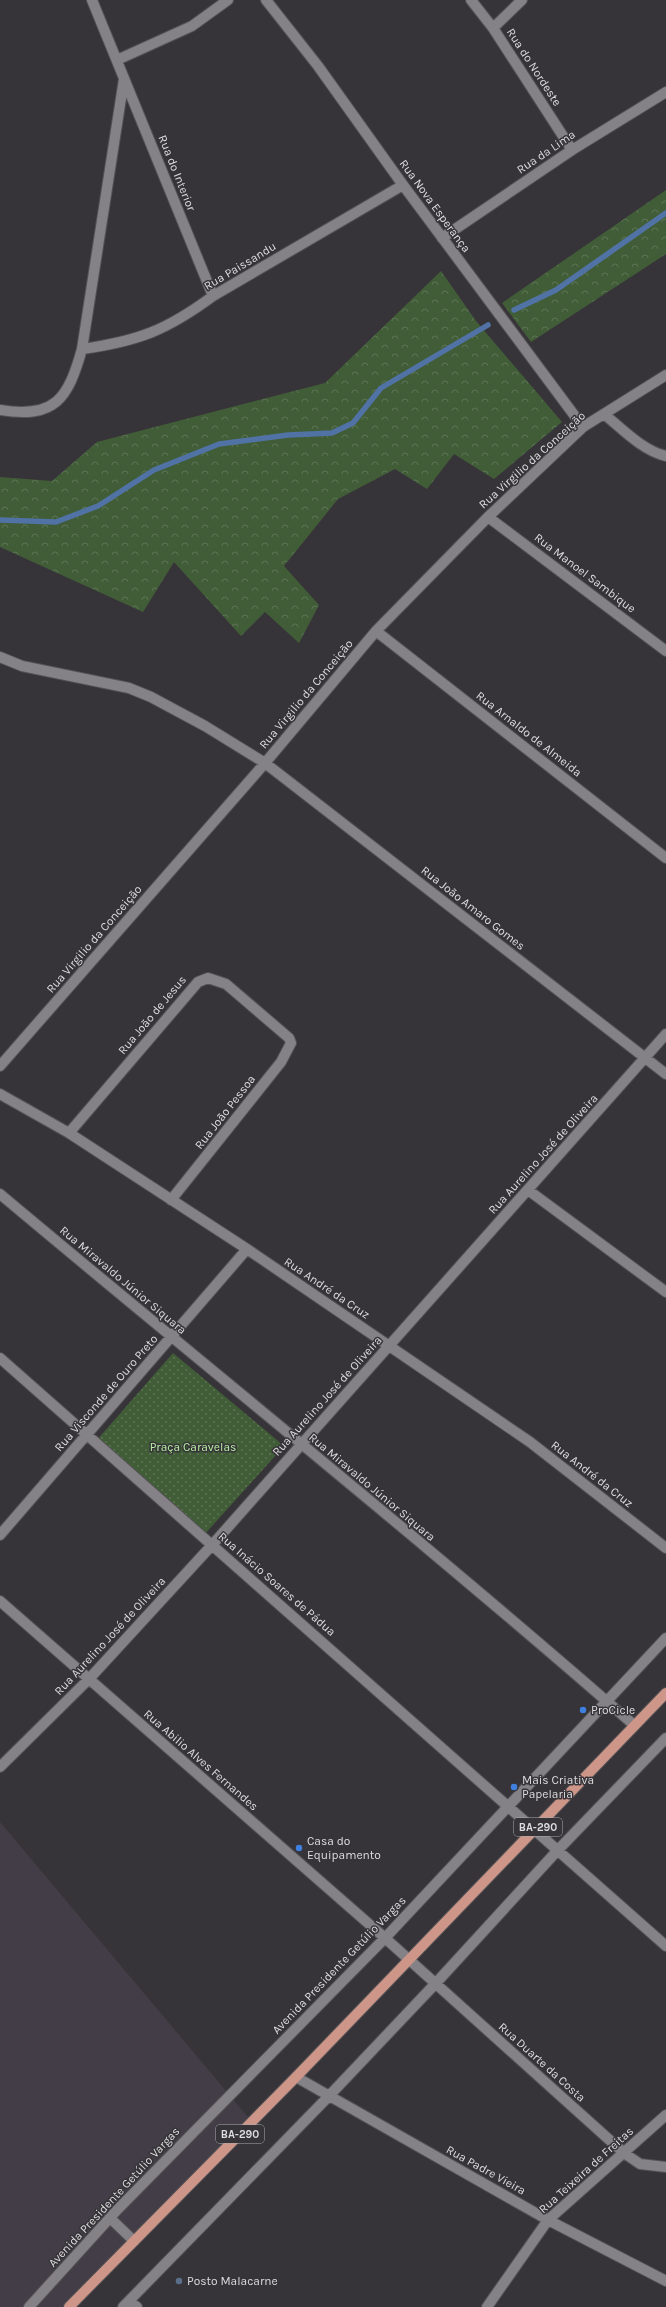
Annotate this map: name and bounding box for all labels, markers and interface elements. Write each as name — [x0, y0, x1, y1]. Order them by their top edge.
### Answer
street label: Rua do Nordeste — [504, 25, 564, 109]
street label: Rua da Lima — [514, 127, 578, 177]
street label: Rua do Interior — [155, 133, 199, 214]
street label: Rua Nova Esperança — [397, 157, 473, 255]
street label: Rua Paissandu — [201, 239, 279, 293]
street label: Rua Virgilio da Conceição — [476, 409, 588, 511]
street label: Rua Manoel Sambique — [532, 530, 638, 616]
street label: Rua Virgilio da Conceição — [256, 637, 356, 751]
street label: Rua Arnaldo de Almeida — [473, 688, 585, 780]
street label: Rua João Amaro Gomes — [418, 863, 528, 953]
street label: Rua Virgilio da Conceição — [43, 882, 145, 996]
street label: Rua João de Jesus — [115, 973, 189, 1057]
street label: Rua João Pessoa — [192, 1072, 258, 1152]
street label: Rua Aurelino José de Oliveira — [485, 1091, 601, 1217]
street label: Rua Miravaldo Júnior Siquara — [57, 1223, 189, 1337]
street label: Rua André da Cruz — [282, 1254, 373, 1322]
street label: Rua Visconde de Ouro Preto — [52, 1332, 160, 1454]
street label: Rua Aurelino José de Oliveira — [269, 1333, 385, 1459]
street label: Rua Miravaldo Júnior Siquara — [306, 1430, 438, 1544]
street label: Rua André da Cruz — [548, 1438, 636, 1510]
park label: Praça Caravelas — [150, 1440, 236, 1454]
street label: Rua Inácio Soares de Pádua — [215, 1529, 339, 1639]
street label: Rua Aurelino José de Oliveira — [51, 1574, 169, 1698]
place label: ProCicle — [591, 1703, 635, 1717]
marker: ProCicle — [578, 1705, 588, 1715]
street label: Rua Abilio Alves Fernandes — [141, 1707, 261, 1813]
place label: Mais Criativa Papelaria — [522, 1773, 594, 1801]
marker: Mais Criativa Papelaria — [509, 1782, 519, 1792]
road number: BA-290 — [514, 1818, 562, 1836]
place label: Casa do Equipamento — [307, 1834, 381, 1862]
marker: Casa do Equipamento — [294, 1843, 304, 1853]
street label: Avenida Presidente Getúlio Vargas — [269, 1893, 409, 2037]
street label: Rua Duarte da Costa — [496, 2019, 588, 2105]
street label: Avenida Presidente Getúlio Vargas — [45, 2124, 183, 2270]
street label: Rua Teixeira de Freitas — [536, 2124, 636, 2216]
road number: BA-290 — [216, 2125, 264, 2143]
street label: Rua Padre Vieira — [444, 2142, 528, 2198]
place label: Posto Malacarne — [187, 2274, 278, 2288]
marker: Posto Malacarne — [174, 2276, 184, 2286]

